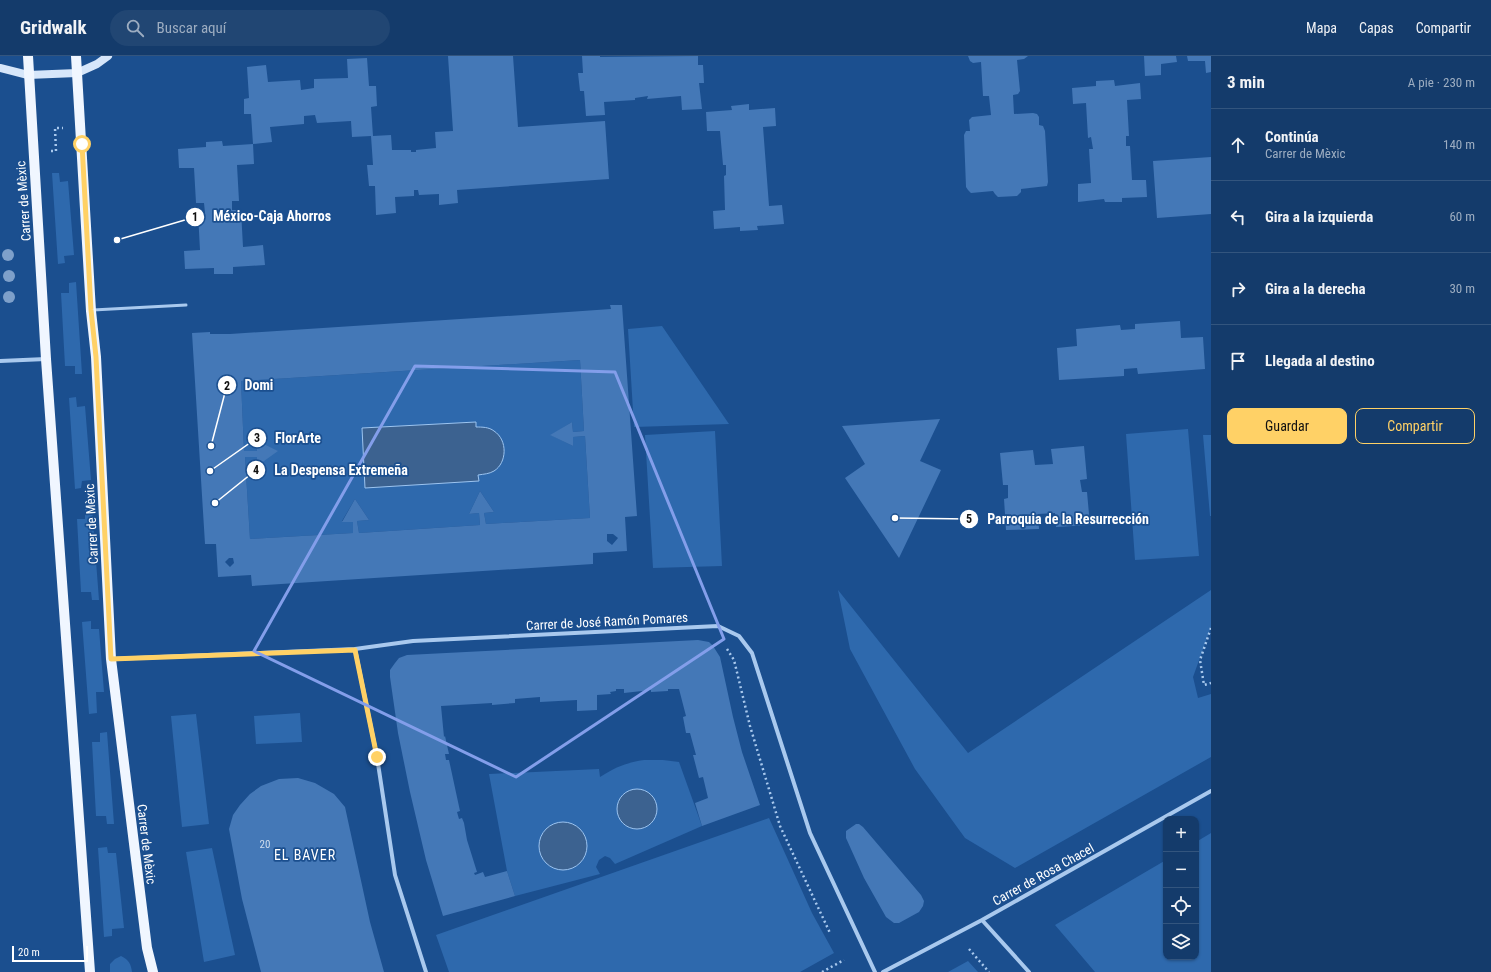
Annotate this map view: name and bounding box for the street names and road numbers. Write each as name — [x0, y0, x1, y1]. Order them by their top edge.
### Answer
street label: Carrer de Mèxic — [13, 160, 34, 242]
street label: Carrer de Mèxic — [82, 483, 101, 565]
street label: Carrer de José Ramón Pomares — [526, 610, 688, 633]
street label: Carrer de Mèxic — [134, 803, 159, 885]
street label: Carrer de Rosa Chacel — [990, 840, 1097, 909]

